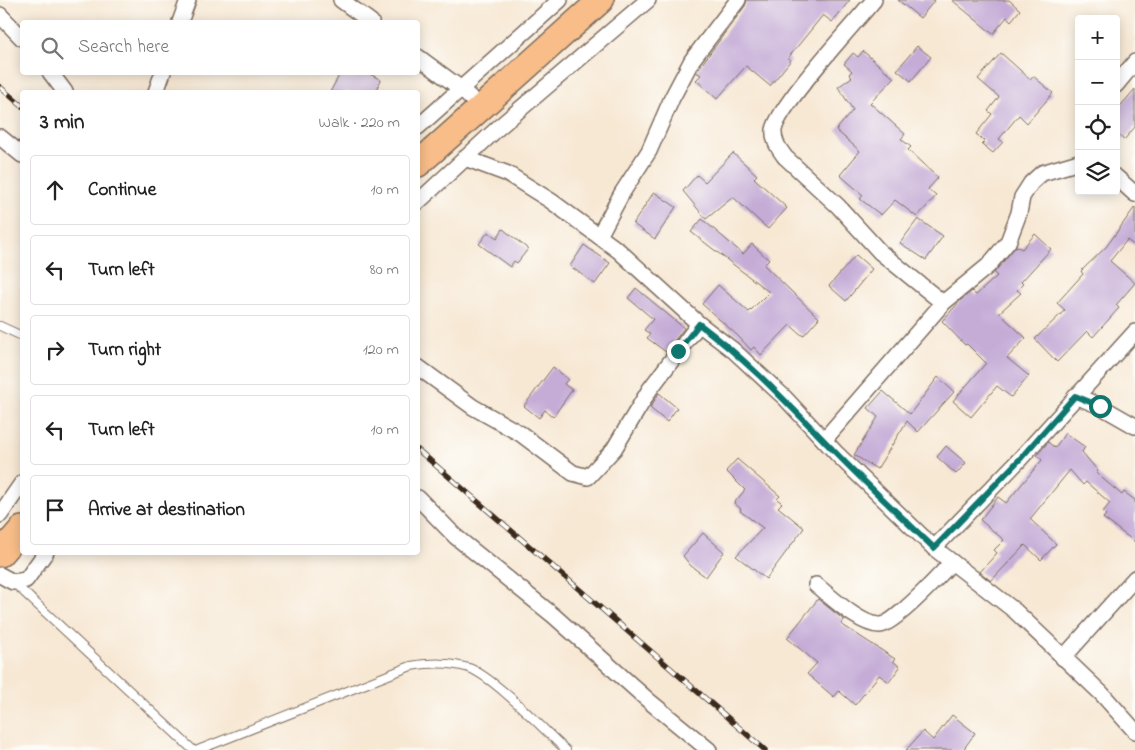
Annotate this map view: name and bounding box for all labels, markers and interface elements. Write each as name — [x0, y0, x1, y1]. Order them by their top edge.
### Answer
map controls — [1075, 15, 1120, 195]
button: + — [1075, 15, 1120, 60]
search box — [20, 20, 420, 75]
icon: search — [38, 34, 66, 62]
text: Search here — [78, 34, 169, 61]
button: − — [1075, 60, 1120, 105]
button: locate — [1075, 105, 1120, 150]
text: 3 min — [40, 108, 84, 138]
text: Walk · 220 m — [319, 111, 400, 135]
button: layers — [1075, 150, 1120, 195]
icon: ahead — [41, 176, 69, 204]
text: Continue — [88, 177, 156, 204]
text: 10 m — [371, 178, 399, 202]
icon: left — [41, 256, 69, 284]
text: Turn left — [88, 257, 155, 284]
text: 80 m — [370, 258, 399, 282]
icon: right — [41, 336, 69, 364]
text: Turn right — [88, 337, 161, 364]
text: 120 m — [363, 338, 399, 362]
route end — [667, 340, 690, 363]
route start — [1089, 395, 1112, 418]
icon: left — [41, 416, 69, 444]
text: Turn left — [88, 417, 155, 444]
text: 10 m — [371, 418, 399, 442]
icon: arrive — [41, 496, 69, 524]
text: Arrive at destination — [88, 497, 245, 524]

